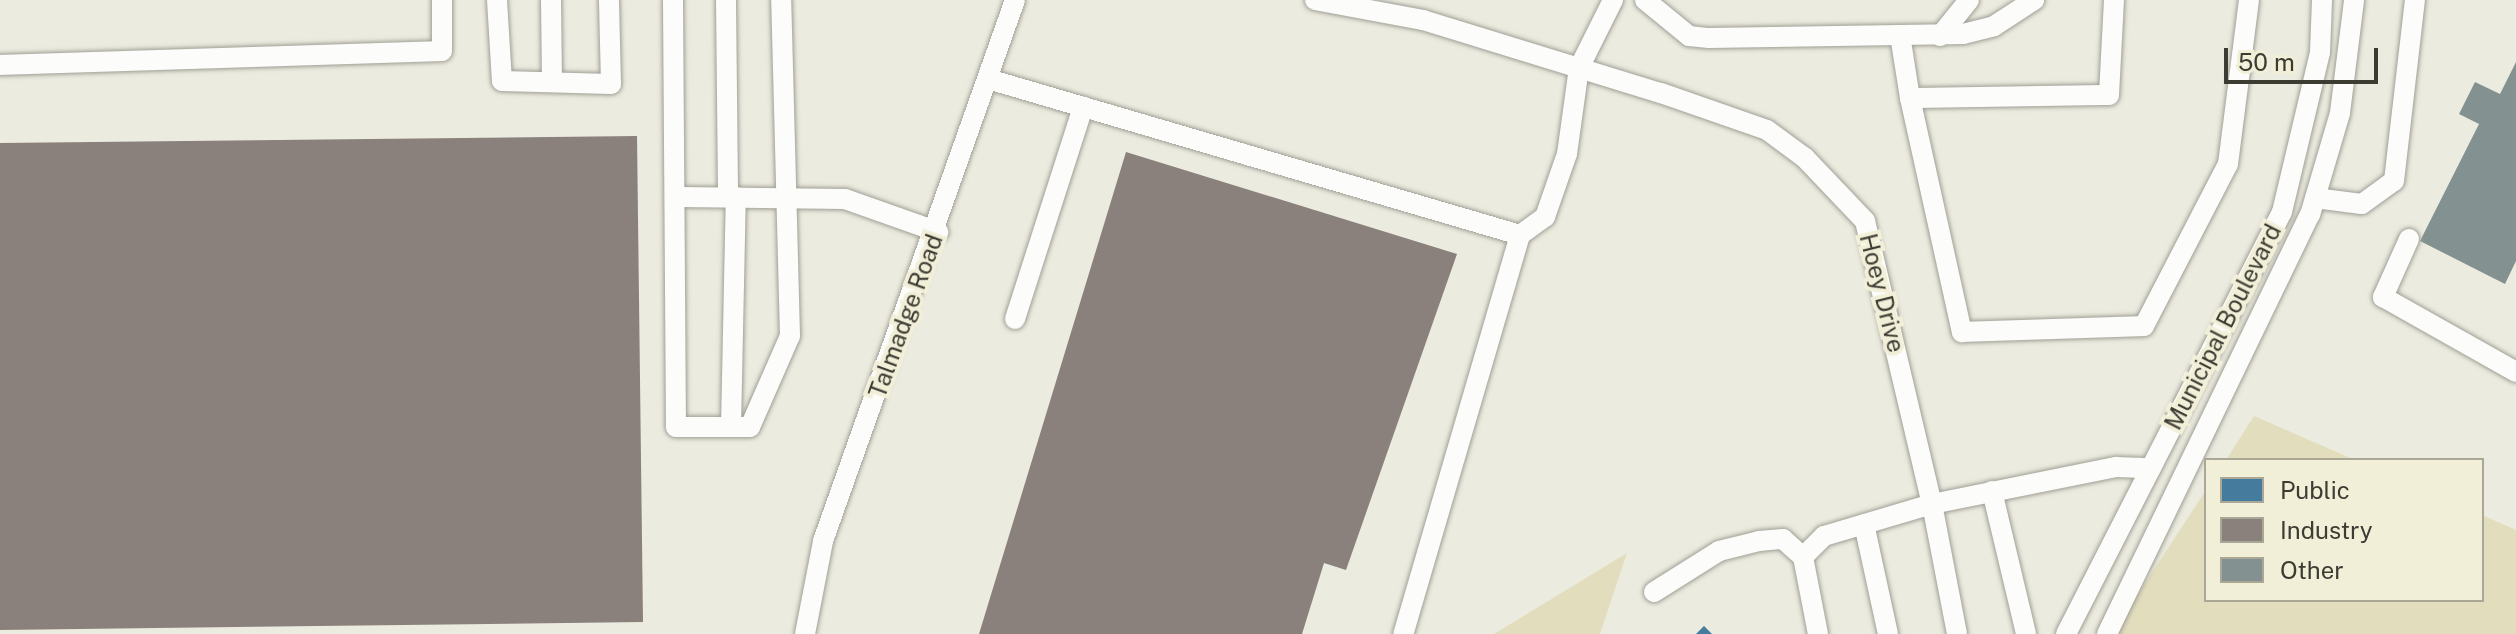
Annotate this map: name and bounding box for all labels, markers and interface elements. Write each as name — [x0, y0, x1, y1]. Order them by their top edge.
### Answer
scale bar — [2228, 32, 2382, 82]
text: 50 m — [2238, 48, 2295, 76]
street label: Municipal Boulevard — [2159, 219, 2287, 435]
street label: Talmadge Road — [863, 230, 949, 402]
street label: Hoey Drive — [1853, 231, 1911, 355]
legend — [2204, 458, 2484, 602]
text: Public — [2280, 476, 2350, 504]
text: Industry — [2280, 516, 2373, 544]
text: Other — [2280, 556, 2344, 584]

